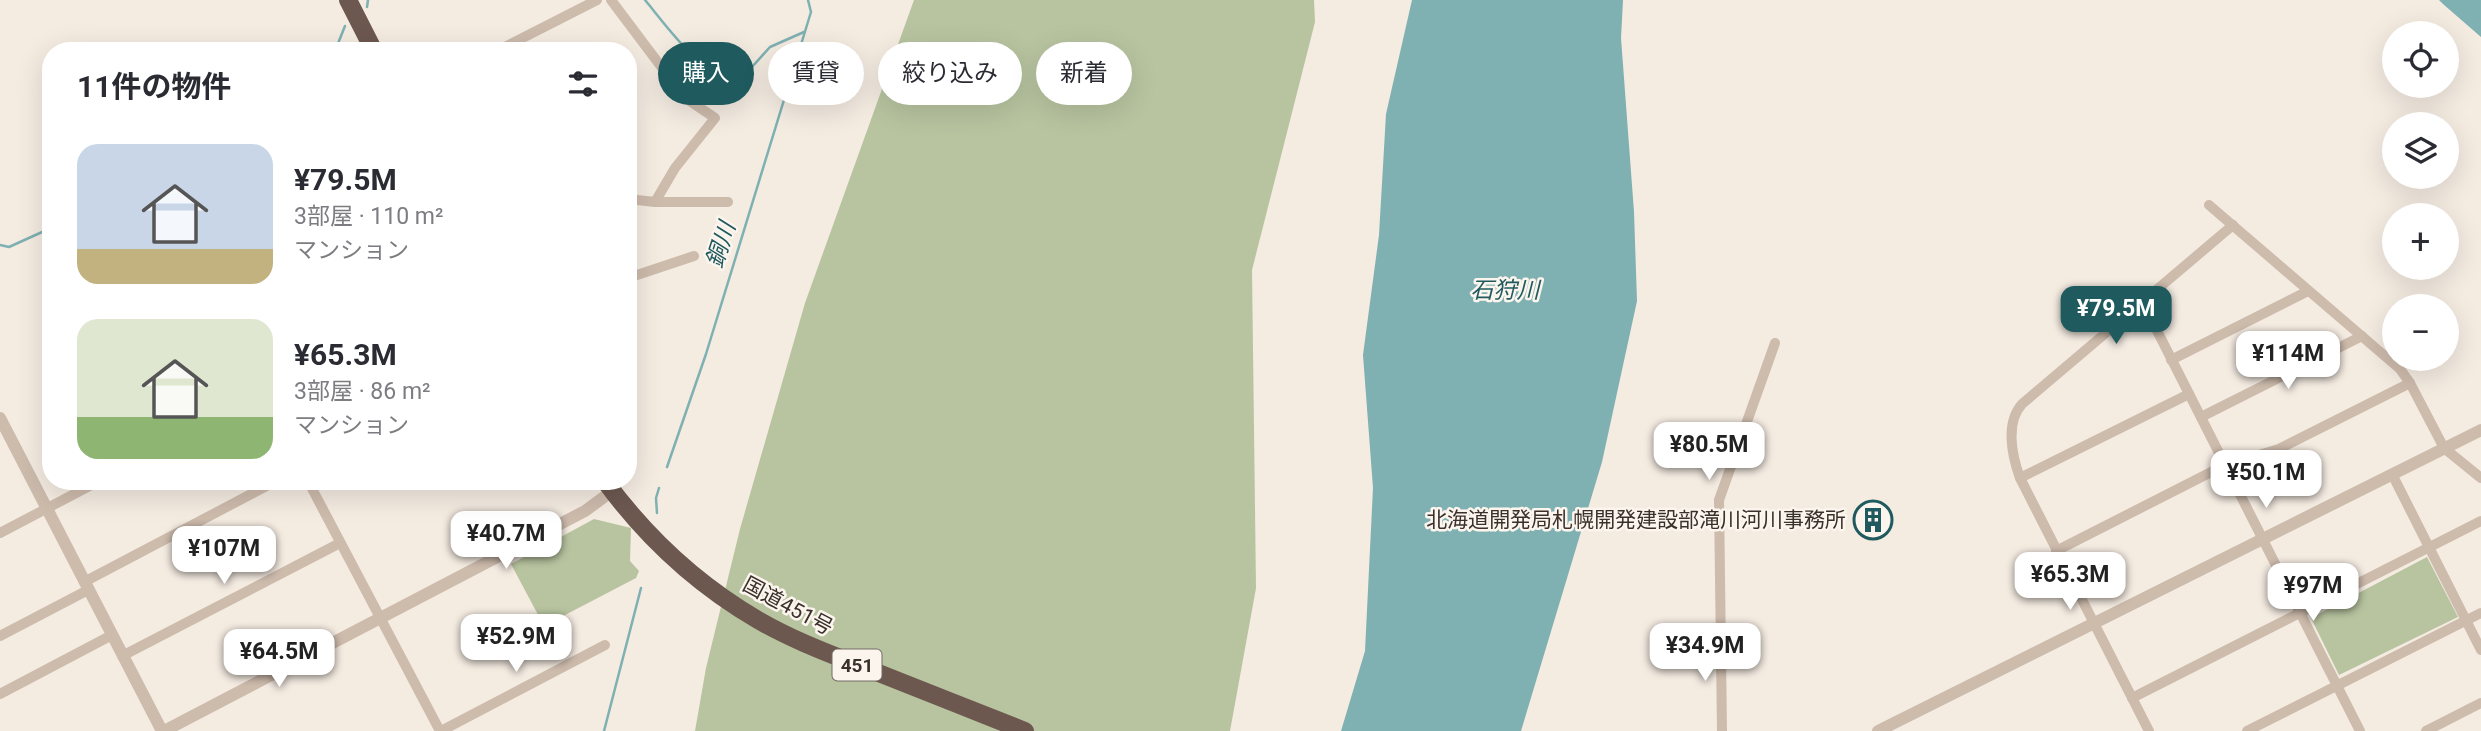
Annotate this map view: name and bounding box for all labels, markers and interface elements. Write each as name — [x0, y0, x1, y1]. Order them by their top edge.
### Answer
map controls — [2382, 21, 2459, 371]
button: locate — [2382, 21, 2459, 98]
chip: 購入 — [658, 42, 754, 105]
chip: 賃貸 — [768, 42, 864, 105]
chip: 絞り込み — [878, 42, 1022, 105]
chip: 新着 — [1036, 42, 1132, 105]
icon: filters — [564, 65, 602, 103]
text: 11件の物件 — [77, 69, 231, 104]
button: layers — [2382, 112, 2459, 189]
text: ¥79.5M — [294, 162, 397, 197]
icon: home — [133, 172, 217, 256]
text: 3部屋 · 110 m² — [294, 203, 443, 230]
button: + — [2382, 203, 2459, 280]
water label: 銅川 — [701, 216, 742, 271]
text: マンション — [294, 237, 409, 264]
water label: 石狩川 — [1471, 277, 1543, 304]
pin: ¥79.5M — [2059, 286, 2173, 346]
button: − — [2382, 294, 2459, 371]
text: ¥79.5M — [2077, 295, 2155, 322]
pin: ¥114M — [2239, 332, 2337, 391]
text: ¥65.3M — [294, 337, 397, 372]
text: ¥114M — [2252, 340, 2324, 367]
icon: home — [133, 347, 217, 431]
text: 3部屋 · 86 m² — [294, 378, 431, 405]
text: マンション — [294, 412, 409, 439]
pin: ¥80.5M — [1652, 422, 1766, 482]
text: ¥80.5M — [1670, 431, 1748, 458]
pin: ¥50.1M — [2209, 450, 2323, 510]
text: ¥50.1M — [2227, 459, 2305, 486]
building icon: 北海道開発局札幌開発建設部滝川河川事務所 — [1852, 499, 1894, 541]
place label: 北海道開発局札幌開発建設部滝川河川事務所 — [1426, 508, 1846, 532]
pin: ¥40.7M — [449, 512, 563, 571]
text: ¥40.7M — [467, 520, 545, 547]
pin: ¥107M — [175, 526, 273, 586]
text: ¥107M — [188, 535, 260, 562]
pin: ¥65.3M — [2013, 552, 2127, 612]
text: ¥65.3M — [2031, 561, 2109, 588]
pin: ¥97M — [2272, 564, 2354, 623]
street label: 国道451号 — [739, 572, 837, 640]
text: ¥97M — [2284, 572, 2342, 599]
pin: ¥52.9M — [459, 614, 573, 674]
text: ¥52.9M — [477, 623, 555, 650]
pin: ¥34.9M — [1648, 624, 1762, 683]
pin: ¥64.5M — [222, 630, 336, 689]
text: ¥34.9M — [1666, 632, 1744, 659]
text: ¥64.5M — [240, 638, 318, 665]
road number: 451 — [832, 650, 882, 680]

